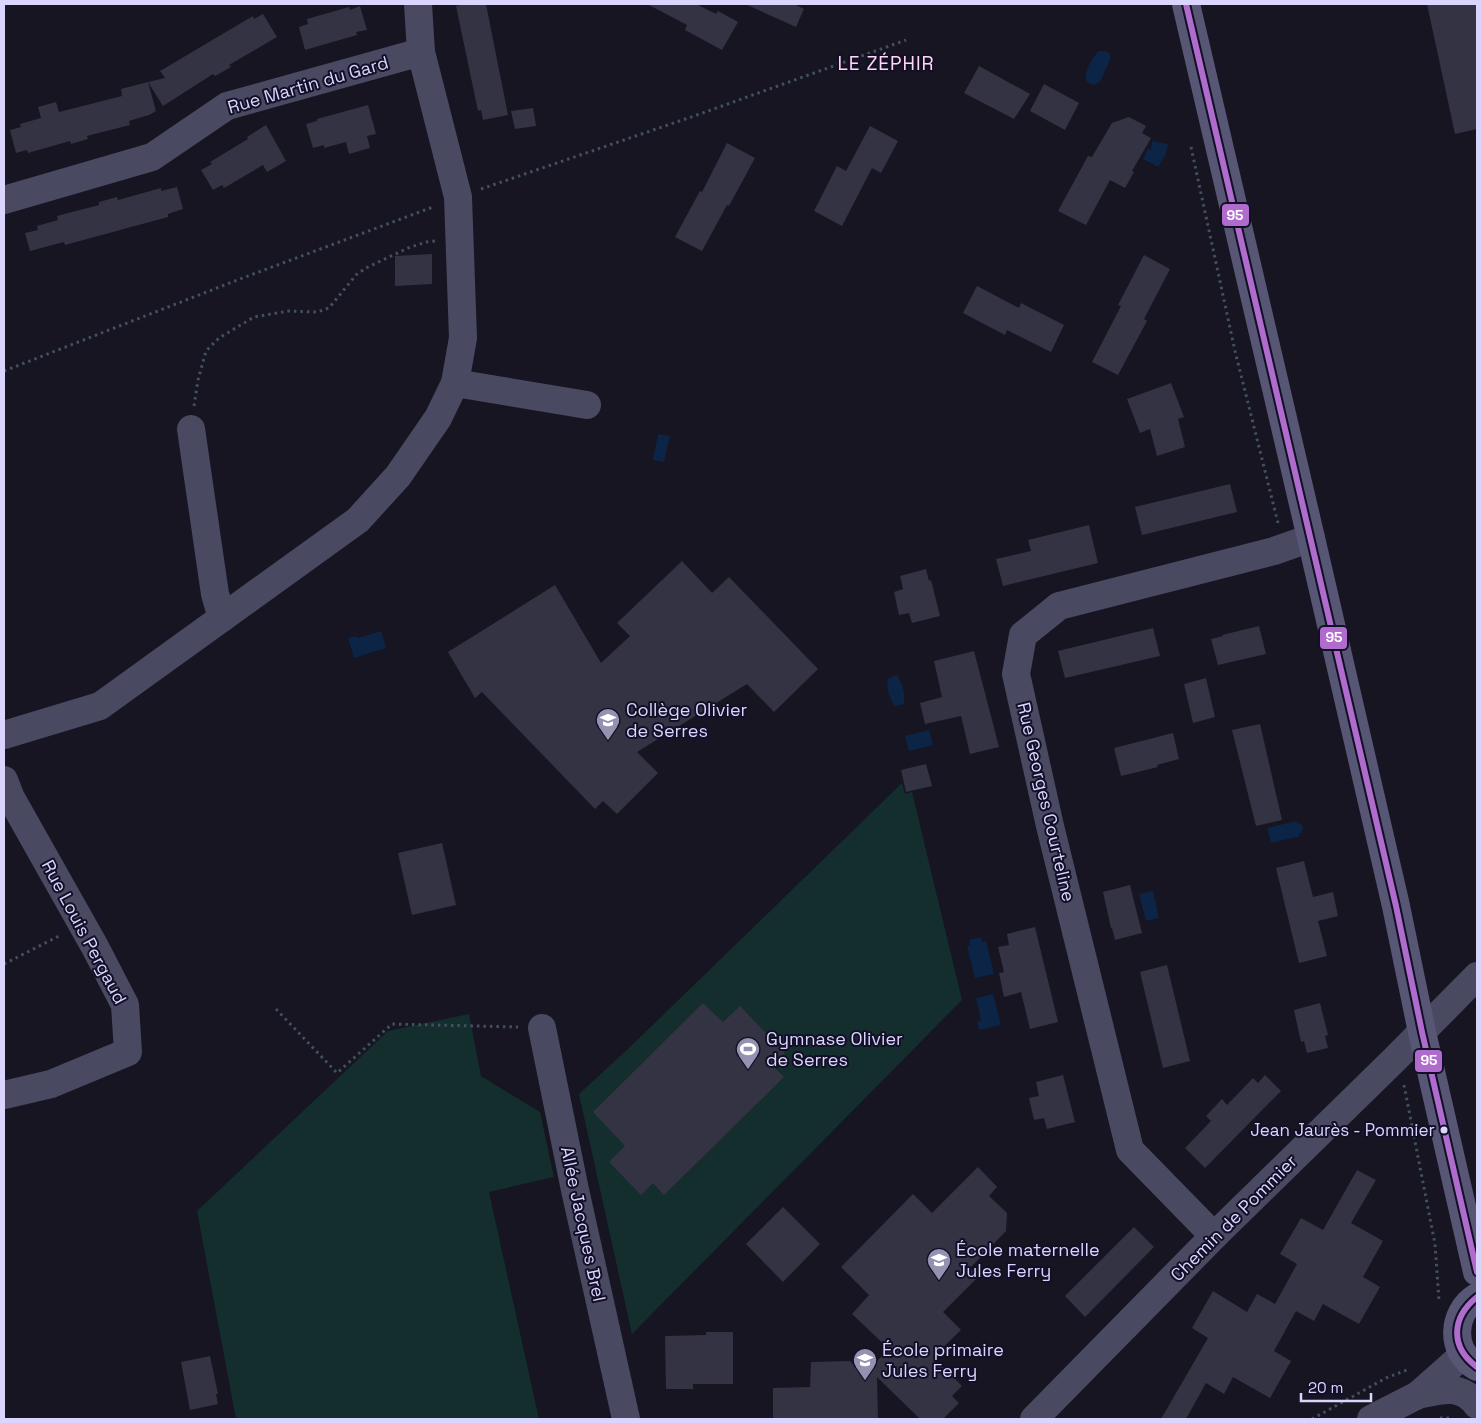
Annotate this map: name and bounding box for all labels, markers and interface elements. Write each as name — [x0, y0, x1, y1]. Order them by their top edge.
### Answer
street label: Rue Martin du Gard — [225, 51, 391, 118]
district label: LE ZÉPHIR — [837, 51, 935, 76]
line badge: 95 — [1221, 203, 1250, 227]
text: 95 — [1226, 206, 1244, 224]
line badge: 95 — [1319, 626, 1348, 650]
text: 95 — [1325, 628, 1343, 646]
place label: Collège Olivier de Serres — [626, 698, 748, 742]
street label: Rue Georges Courteline — [1012, 700, 1081, 904]
school or university icon: Collège Olivier de Serres — [595, 707, 621, 741]
street label: Rue Louis Pergaud — [37, 856, 132, 1008]
place label: Gymnase Olivier de Serres — [766, 1027, 903, 1071]
sports icon: Gymnase Olivier de Serres — [735, 1036, 761, 1070]
line badge: 95 — [1414, 1049, 1443, 1073]
text: 95 — [1420, 1051, 1438, 1069]
place label: Jean Jaurès - Pommier — [1250, 1119, 1435, 1141]
marker: Jean Jaurès - Pommier — [1439, 1125, 1449, 1135]
street label: Allée Jacques Brel — [556, 1144, 611, 1304]
street label: Chemin de Pommier — [1165, 1149, 1302, 1286]
place label: École maternelle Jules Ferry — [956, 1238, 1100, 1282]
school or university icon: École maternelle Jules Ferry — [926, 1247, 952, 1281]
place label: École primaire Jules Ferry — [882, 1338, 1004, 1382]
school or university icon: École primaire Jules Ferry — [852, 1347, 878, 1381]
scale bar — [1301, 1370, 1371, 1402]
text: 20 m — [1308, 1378, 1343, 1397]

